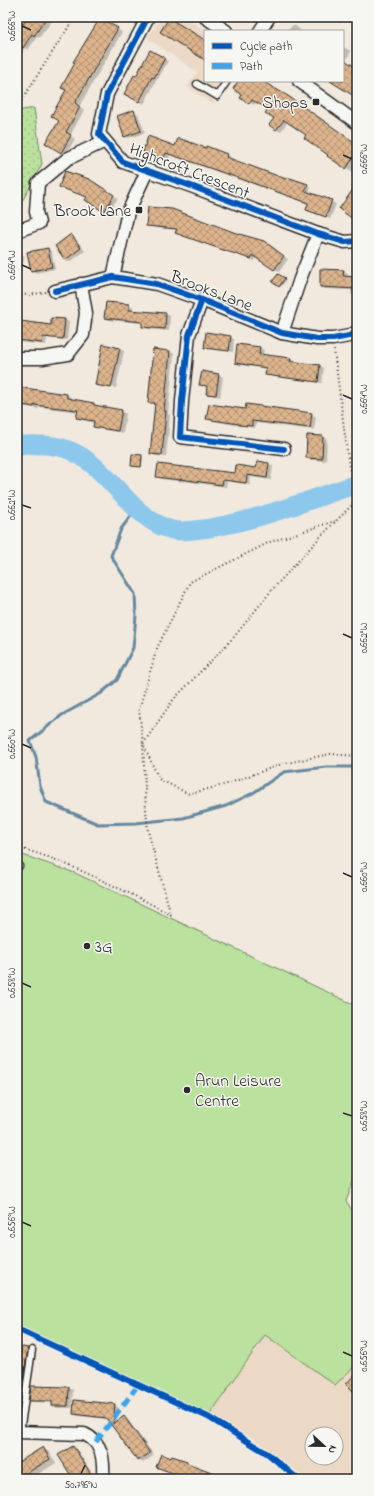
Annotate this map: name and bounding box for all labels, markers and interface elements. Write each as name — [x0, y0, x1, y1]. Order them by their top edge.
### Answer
text: 0.666°W — [5, 11, 20, 41]
legend — [204, 30, 344, 82]
text: Cycle path — [240, 38, 292, 57]
text: Path — [240, 58, 263, 76]
place label: Shops — [262, 91, 308, 116]
marker: Shops — [311, 97, 321, 107]
street label: Highcroft Crescent — [125, 137, 253, 208]
text: 0.666°W — [357, 144, 372, 174]
place label: Brook Lane — [53, 199, 131, 224]
marker: Brook Lane — [134, 205, 144, 215]
text: 0.664°W — [5, 250, 20, 280]
street label: Brooks Lane — [166, 264, 256, 319]
text: 0.664°W — [357, 384, 372, 414]
text: 0.662°W — [5, 489, 20, 520]
text: 0.662°W — [357, 622, 372, 653]
text: 0.660°W — [5, 729, 20, 759]
text: 0.660°W — [357, 862, 372, 892]
place label: 3G — [95, 935, 113, 960]
marker: 3G — [82, 941, 92, 951]
text: 0.658°W — [5, 967, 20, 998]
place label: Arun Leisure Centre — [195, 1069, 282, 1114]
marker: Arun Leisure Centre — [182, 1085, 192, 1095]
text: 0.658°W — [357, 1100, 372, 1131]
text: 0.656°W — [5, 1206, 20, 1238]
text: 0.656°W — [357, 1340, 372, 1372]
north arrow — [304, 1426, 344, 1466]
text: N — [324, 1443, 341, 1456]
text: 50.796°N — [64, 1478, 98, 1493]

